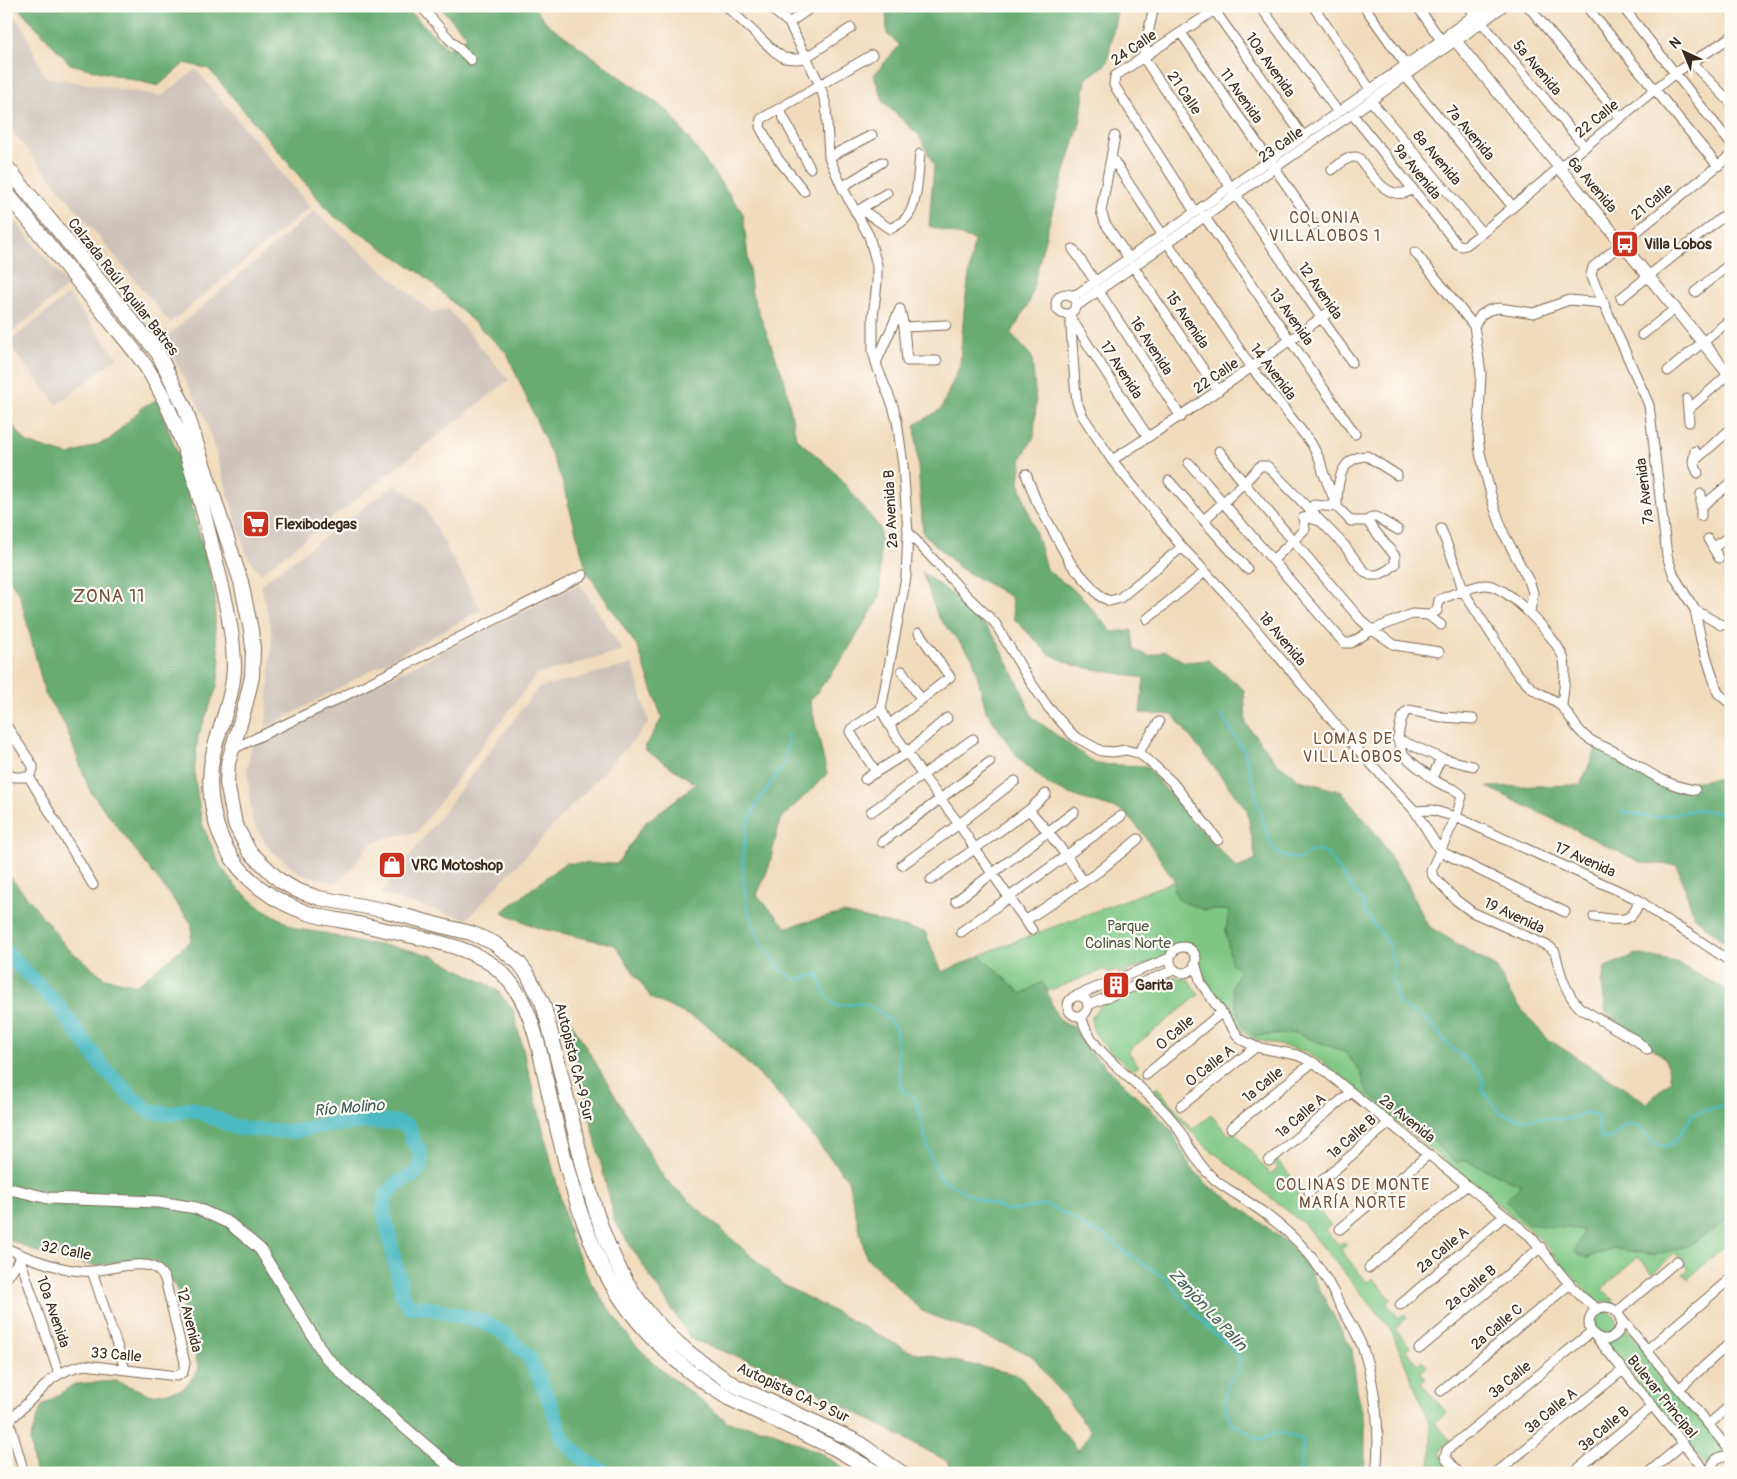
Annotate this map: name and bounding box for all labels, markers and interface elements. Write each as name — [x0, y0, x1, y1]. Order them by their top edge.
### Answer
street label: 24 Calle — [1108, 25, 1161, 70]
north arrow — [1660, 28, 1710, 78]
street label: 10a Avenida — [1241, 29, 1299, 101]
text: N — [1666, 34, 1685, 52]
street label: 5a Avenida — [1508, 36, 1566, 100]
street label: 11 Avenida — [1215, 65, 1267, 127]
street label: 21 Calle — [1163, 68, 1206, 119]
street label: 22 Calle — [1571, 95, 1623, 142]
street label: 7a Avenida — [1441, 101, 1499, 165]
street label: 23 Calle — [1255, 122, 1308, 167]
street label: 8a Avenida — [1409, 127, 1465, 189]
street label: 9a Avenida — [1389, 140, 1445, 204]
street label: 6a Avenida — [1563, 153, 1621, 217]
street label: 21 Calle — [1627, 179, 1677, 225]
district label: COLONIA VILLALOBOS 1 — [1269, 208, 1381, 246]
street label: Calzada Raúl Aguilar Batres — [63, 214, 183, 360]
bus stop icon: Villa Lobos — [1610, 229, 1640, 259]
place label: Villa Lobos — [1644, 235, 1712, 254]
street label: 12 Avenida — [1293, 259, 1347, 323]
street label: 13 Avenida — [1264, 285, 1318, 349]
street label: 15 Avenida — [1161, 288, 1213, 352]
street label: 16 Avenida — [1125, 313, 1177, 379]
street label: 17 Avenida — [1095, 337, 1147, 403]
street label: 14 Avenida — [1246, 340, 1300, 404]
street label: 22 Calle — [1190, 354, 1243, 398]
street label: 7a Avenida — [1632, 457, 1658, 525]
street label: 2a Avenida B — [879, 469, 903, 549]
supermarket icon: Flexibodegas — [241, 509, 271, 539]
place label: Flexibodegas — [275, 515, 357, 534]
district label: ZONA 11 — [73, 585, 145, 608]
street label: 18 Avenida — [1254, 608, 1310, 670]
district label: LOMAS DE VILLALOBOS — [1303, 729, 1403, 767]
street label: 17 Avenida — [1551, 838, 1619, 882]
shop icon: VRC Motoshop — [377, 850, 407, 880]
place label: VRC Motoshop — [411, 856, 503, 875]
street label: 19 Avenida — [1481, 894, 1547, 938]
park label: Parque Colinas Norte — [1085, 917, 1172, 953]
building icon: Garita — [1101, 970, 1131, 1000]
place label: Garita — [1135, 976, 1173, 995]
street label: Autopista CA-9 Sur — [550, 1001, 598, 1124]
street label: 0 Calle — [1152, 1011, 1199, 1055]
street label: 0 Calle A — [1182, 1041, 1239, 1091]
street label: 1a Calle — [1239, 1062, 1288, 1107]
street label: 1a Calle A — [1272, 1089, 1330, 1143]
street label: 2a Avenida — [1375, 1091, 1439, 1147]
water label: Río Molino — [313, 1095, 386, 1121]
street label: 1a Calle B — [1324, 1111, 1380, 1163]
district label: COLINAS DE MONTE MARÍA NORTE — [1276, 1175, 1430, 1213]
street label: 2a Calle A — [1413, 1223, 1473, 1277]
street label: 32 Calle — [39, 1237, 93, 1265]
street label: 2a Calle B — [1441, 1261, 1501, 1315]
water label: Zanjón La Palín — [1165, 1265, 1252, 1356]
street label: 10a Avenida — [32, 1274, 74, 1350]
street label: 12 Avenida — [172, 1286, 206, 1354]
street label: 2a Calle C — [1467, 1300, 1527, 1354]
street label: 33 Calle — [90, 1343, 143, 1367]
street label: Bulevar Principal — [1623, 1352, 1701, 1442]
street label: 3a Calle — [1485, 1357, 1536, 1403]
street label: Autopista CA-9 Sur — [734, 1359, 853, 1428]
street label: 3a Calle A — [1521, 1384, 1581, 1438]
street label: 3a Calle B — [1574, 1402, 1634, 1456]

